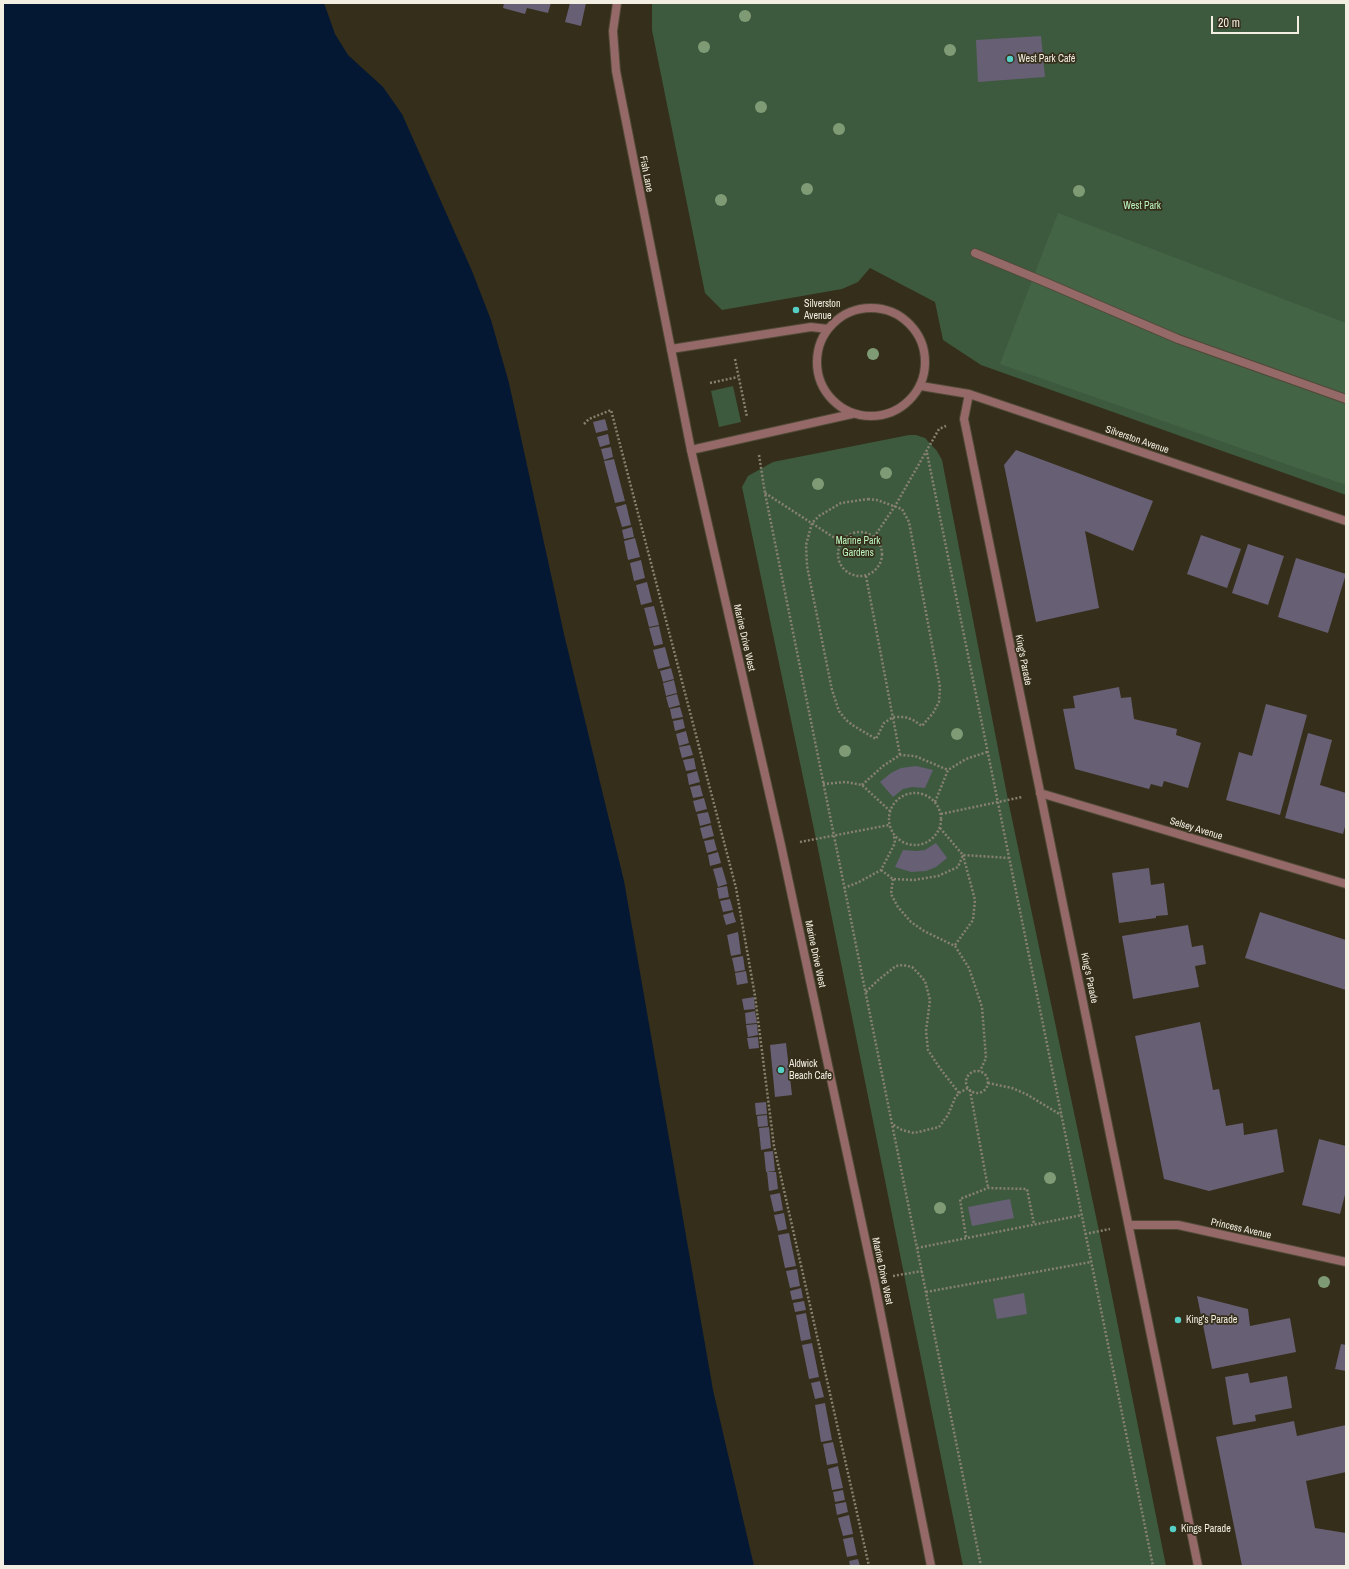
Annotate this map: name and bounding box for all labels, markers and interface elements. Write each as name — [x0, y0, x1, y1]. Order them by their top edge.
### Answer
scale bar — [1213, 8, 1301, 34]
text: 20 m — [1218, 15, 1240, 31]
place label: West Park Café — [1018, 53, 1075, 65]
marker: West Park Café — [1005, 54, 1015, 64]
street label: Fish Lane — [637, 155, 655, 193]
park label: West Park — [1123, 200, 1161, 212]
place label: Silverston Avenue — [804, 298, 840, 322]
marker: Silverston Avenue — [791, 305, 801, 315]
street label: Silverston Avenue — [1104, 424, 1170, 456]
park label: Marine Park Gardens — [836, 535, 880, 558]
street label: Marine Drive West — [730, 603, 758, 673]
street label: King's Parade — [1012, 634, 1034, 686]
street label: Selsey Avenue — [1168, 815, 1224, 843]
street label: Marine Drive West — [802, 919, 828, 989]
street label: King's Parade — [1078, 952, 1100, 1004]
place label: Aldwick Beach Cafe — [789, 1058, 832, 1082]
marker: Aldwick Beach Cafe — [776, 1065, 786, 1075]
street label: Princess Avenue — [1210, 1216, 1272, 1242]
street label: Marine Drive West — [869, 1236, 895, 1306]
place label: King's Parade — [1186, 1314, 1237, 1326]
marker: King's Parade — [1173, 1315, 1183, 1325]
place label: Kings Parade — [1181, 1523, 1231, 1535]
marker: Kings Parade — [1168, 1524, 1178, 1534]

